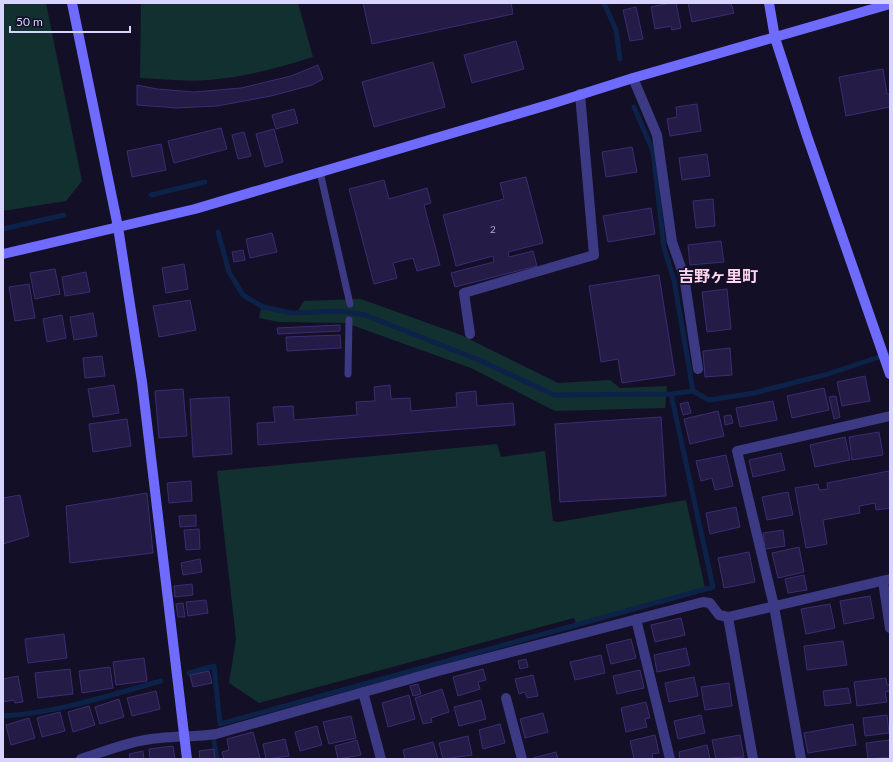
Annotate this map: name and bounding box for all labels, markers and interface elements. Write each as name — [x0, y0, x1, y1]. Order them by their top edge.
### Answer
scale bar — [10, 8, 130, 34]
text: 50 m — [16, 14, 43, 29]
house number: 2 — [490, 223, 496, 235]
district label: 吉野ヶ里町 — [678, 266, 758, 285]

